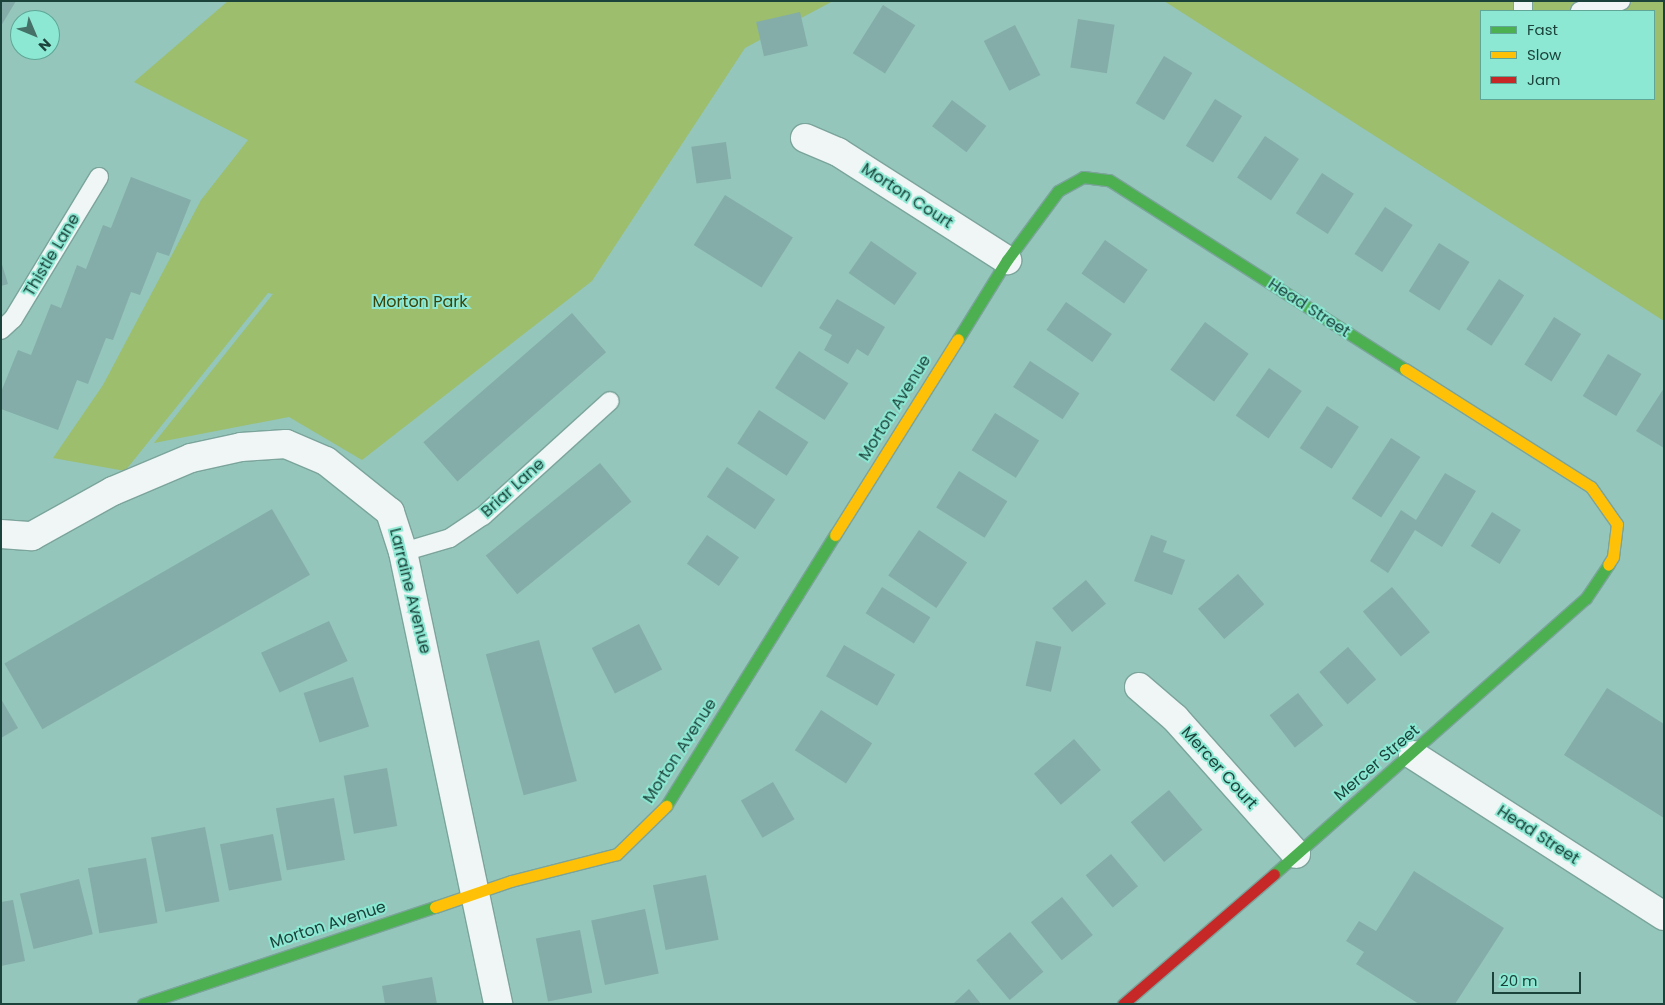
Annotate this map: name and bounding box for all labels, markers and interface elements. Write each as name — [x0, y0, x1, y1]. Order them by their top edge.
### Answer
north arrow — [10, 10, 60, 60]
legend — [1480, 10, 1655, 100]
text: Fast — [1527, 19, 1558, 40]
text: N — [34, 34, 56, 56]
text: Slow — [1527, 44, 1561, 65]
text: Jam — [1527, 69, 1561, 90]
street label: Morton Court — [858, 159, 956, 233]
street label: Thistle Lane — [20, 210, 84, 300]
street label: Head Street — [1264, 274, 1354, 342]
park label: Morton Park — [373, 292, 467, 312]
street label: Morton Avenue — [855, 352, 935, 464]
street label: Briar Lane — [477, 455, 549, 521]
street label: Larraine Avenue — [385, 526, 435, 656]
street label: Morton Avenue — [639, 695, 721, 807]
street label: Mercer Street — [1331, 721, 1423, 805]
street label: Mercer Court — [1177, 723, 1261, 813]
street label: Head Street — [1493, 801, 1583, 869]
street label: Morton Avenue — [268, 897, 388, 953]
scale bar — [1495, 962, 1584, 994]
text: 20 m — [1500, 970, 1538, 991]

